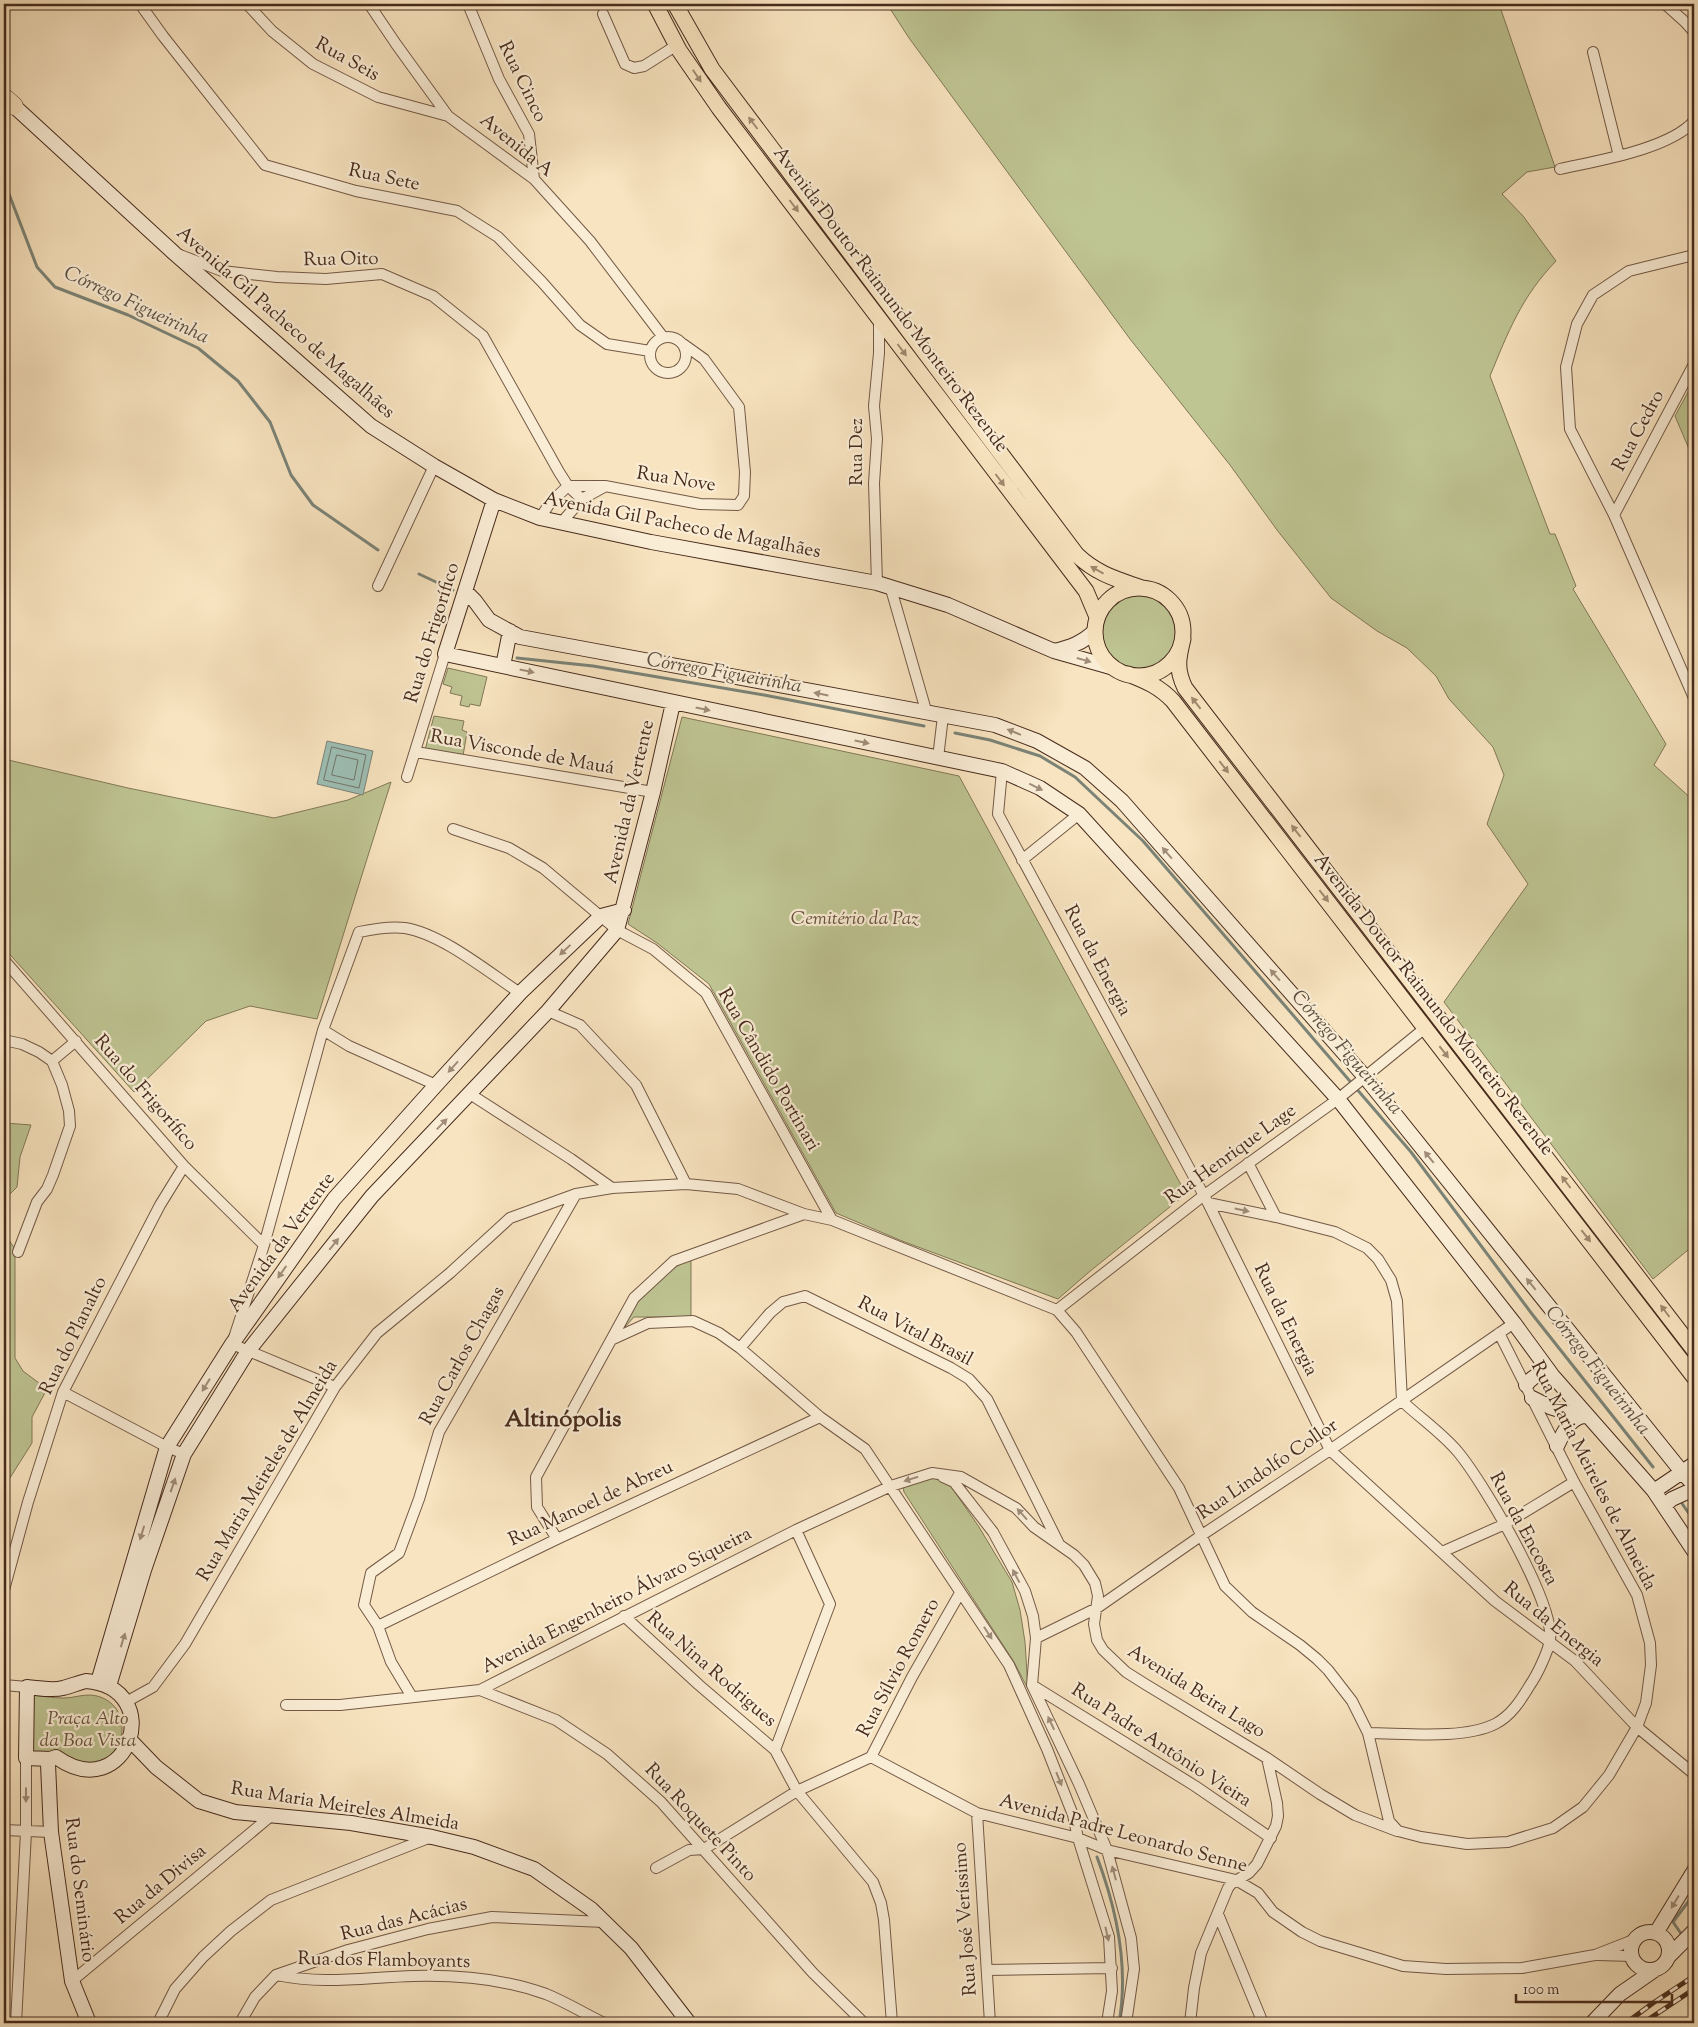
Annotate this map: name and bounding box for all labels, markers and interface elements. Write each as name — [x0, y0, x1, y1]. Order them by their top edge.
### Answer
street label: Rua Seis — [310, 31, 384, 89]
street label: Rua Cinco — [491, 37, 553, 127]
one-way arrow — [692, 69, 702, 83]
street label: Avenida A — [473, 108, 559, 185]
one-way arrow — [747, 117, 758, 130]
street label: Avenida Doutor Raimundo Monteiro Rezende — [766, 141, 1014, 459]
street label: Rua Sete — [346, 157, 422, 199]
one-way arrow — [789, 199, 799, 213]
street label: Avenida Gil Pacheco de Magalhães — [170, 220, 400, 426]
street label: Rua Oito — [303, 246, 379, 274]
water label: Córrego Figueirinha — [59, 260, 213, 352]
one-way arrow — [897, 344, 907, 357]
street label: Rua Cedro — [1606, 386, 1672, 476]
street label: Rua Dez — [844, 418, 871, 486]
street label: Rua Nove — [634, 460, 718, 500]
one-way arrow — [995, 473, 1006, 486]
street label: Avenida Gil Pacheco de Magalhães — [541, 486, 823, 566]
street label: Rua do Frigorífico — [399, 559, 467, 707]
one-way arrow — [1090, 566, 1103, 575]
water label: Córrego Figueirinha — [644, 646, 804, 702]
one-way arrow — [1077, 656, 1092, 664]
one-way arrow — [520, 667, 535, 675]
one-way arrow — [813, 689, 829, 697]
one-way arrow — [1191, 697, 1202, 710]
one-way arrow — [695, 705, 711, 713]
street label: Avenida da Vertente — [598, 717, 662, 887]
street label: Rua Visconde de Mauá — [428, 724, 616, 783]
one-way arrow — [1007, 728, 1022, 736]
one-way arrow — [855, 738, 870, 746]
one-way arrow — [1219, 760, 1230, 773]
one-way arrow — [1029, 783, 1043, 791]
one-way arrow — [1290, 825, 1301, 838]
one-way arrow — [1161, 847, 1173, 859]
street label: Avenida Doutor Raimundo Monteiro Rezende — [1306, 848, 1560, 1162]
one-way arrow — [1318, 889, 1329, 902]
street label: Rua da Energia — [1056, 901, 1138, 1022]
park label: Cemitério da Paz — [791, 906, 919, 933]
one-way arrow — [560, 944, 572, 956]
one-way arrow — [1269, 968, 1280, 981]
street label: Rua Cândido Portinari — [710, 983, 826, 1157]
water label: Córrego Figueirinha — [1283, 984, 1409, 1122]
street label: Rua do Frigorífico — [87, 1029, 203, 1157]
one-way arrow — [1439, 1045, 1449, 1059]
one-way arrow — [447, 1060, 459, 1072]
street label: Rua Henrique Lage — [1160, 1098, 1302, 1212]
one-way arrow — [436, 1118, 448, 1130]
one-way arrow — [1424, 1151, 1435, 1164]
street label: Avenida da Vertente — [222, 1167, 342, 1319]
one-way arrow — [1560, 1176, 1571, 1189]
one-way arrow — [1234, 1206, 1249, 1214]
one-way arrow — [1581, 1229, 1591, 1243]
one-way arrow — [328, 1238, 339, 1251]
street label: Rua da Energia — [1246, 1259, 1324, 1381]
one-way arrow — [277, 1265, 287, 1279]
street label: Rua do Planalto — [34, 1272, 114, 1400]
one-way arrow — [1525, 1278, 1536, 1291]
street label: Rua Carlos Chagas — [414, 1282, 512, 1430]
street label: Rua Vital Brasil — [853, 1290, 977, 1374]
water label: Córrego Figueirinha — [1537, 1300, 1657, 1442]
one-way arrow — [1659, 1305, 1670, 1318]
street label: Rua Maria Meireles de Almeida — [191, 1355, 345, 1587]
street label: Rua Maria Meireles de Almeida — [1523, 1357, 1663, 1596]
one-way arrow — [201, 1378, 211, 1392]
district label: Altinópolis — [504, 1403, 622, 1437]
street label: Rua Lindolfo Collor — [1192, 1413, 1344, 1527]
street label: Rua Manoel de Abreu — [504, 1454, 678, 1554]
street label: Rua da Encosta — [1482, 1468, 1564, 1591]
one-way arrow — [904, 1476, 919, 1484]
one-way arrow — [169, 1477, 177, 1492]
one-way arrow — [1016, 1509, 1028, 1521]
street label: Avenida Engenheiro Álvaro Siqueira — [477, 1521, 757, 1681]
one-way arrow — [137, 1525, 145, 1540]
one-way arrow — [1012, 1568, 1020, 1583]
street label: Rua da Energia — [1497, 1576, 1609, 1674]
street label: Rua Sílvio Romero — [851, 1594, 947, 1742]
street label: Rua Nina Rodrigues — [640, 1606, 782, 1734]
one-way arrow — [984, 1626, 993, 1639]
one-way arrow — [119, 1632, 127, 1647]
street label: Avenida Beira Lago — [1122, 1639, 1270, 1745]
street label: Rua Padre Antônio Vieira — [1065, 1677, 1257, 1815]
park label: Praça Alto da Boa Vista — [40, 1706, 136, 1755]
one-way arrow — [1046, 1716, 1054, 1730]
street label: Rua Roquete Pinto — [638, 1758, 762, 1888]
one-way arrow — [1055, 1772, 1063, 1787]
street label: Rua Maria Meireles Almeida — [229, 1776, 461, 1838]
one-way arrow — [22, 1787, 30, 1803]
street label: Avenida Padre Leonardo Senne — [996, 1788, 1250, 1880]
street label: Rua do Seminário — [57, 1816, 101, 1964]
street label: Rua da Divisa — [109, 1838, 213, 1931]
street label: Rua José Veríssimo — [947, 1841, 985, 1997]
one-way arrow — [1109, 1865, 1117, 1880]
street label: Rua das Acácias — [338, 1891, 470, 1949]
one-way arrow — [1671, 1895, 1680, 1908]
one-way arrow — [1103, 1926, 1111, 1941]
street label: Rua dos Flamboyants — [297, 1946, 471, 1976]
scale bar — [1516, 1972, 1672, 2004]
text: 100 m — [1523, 1980, 1560, 2001]

